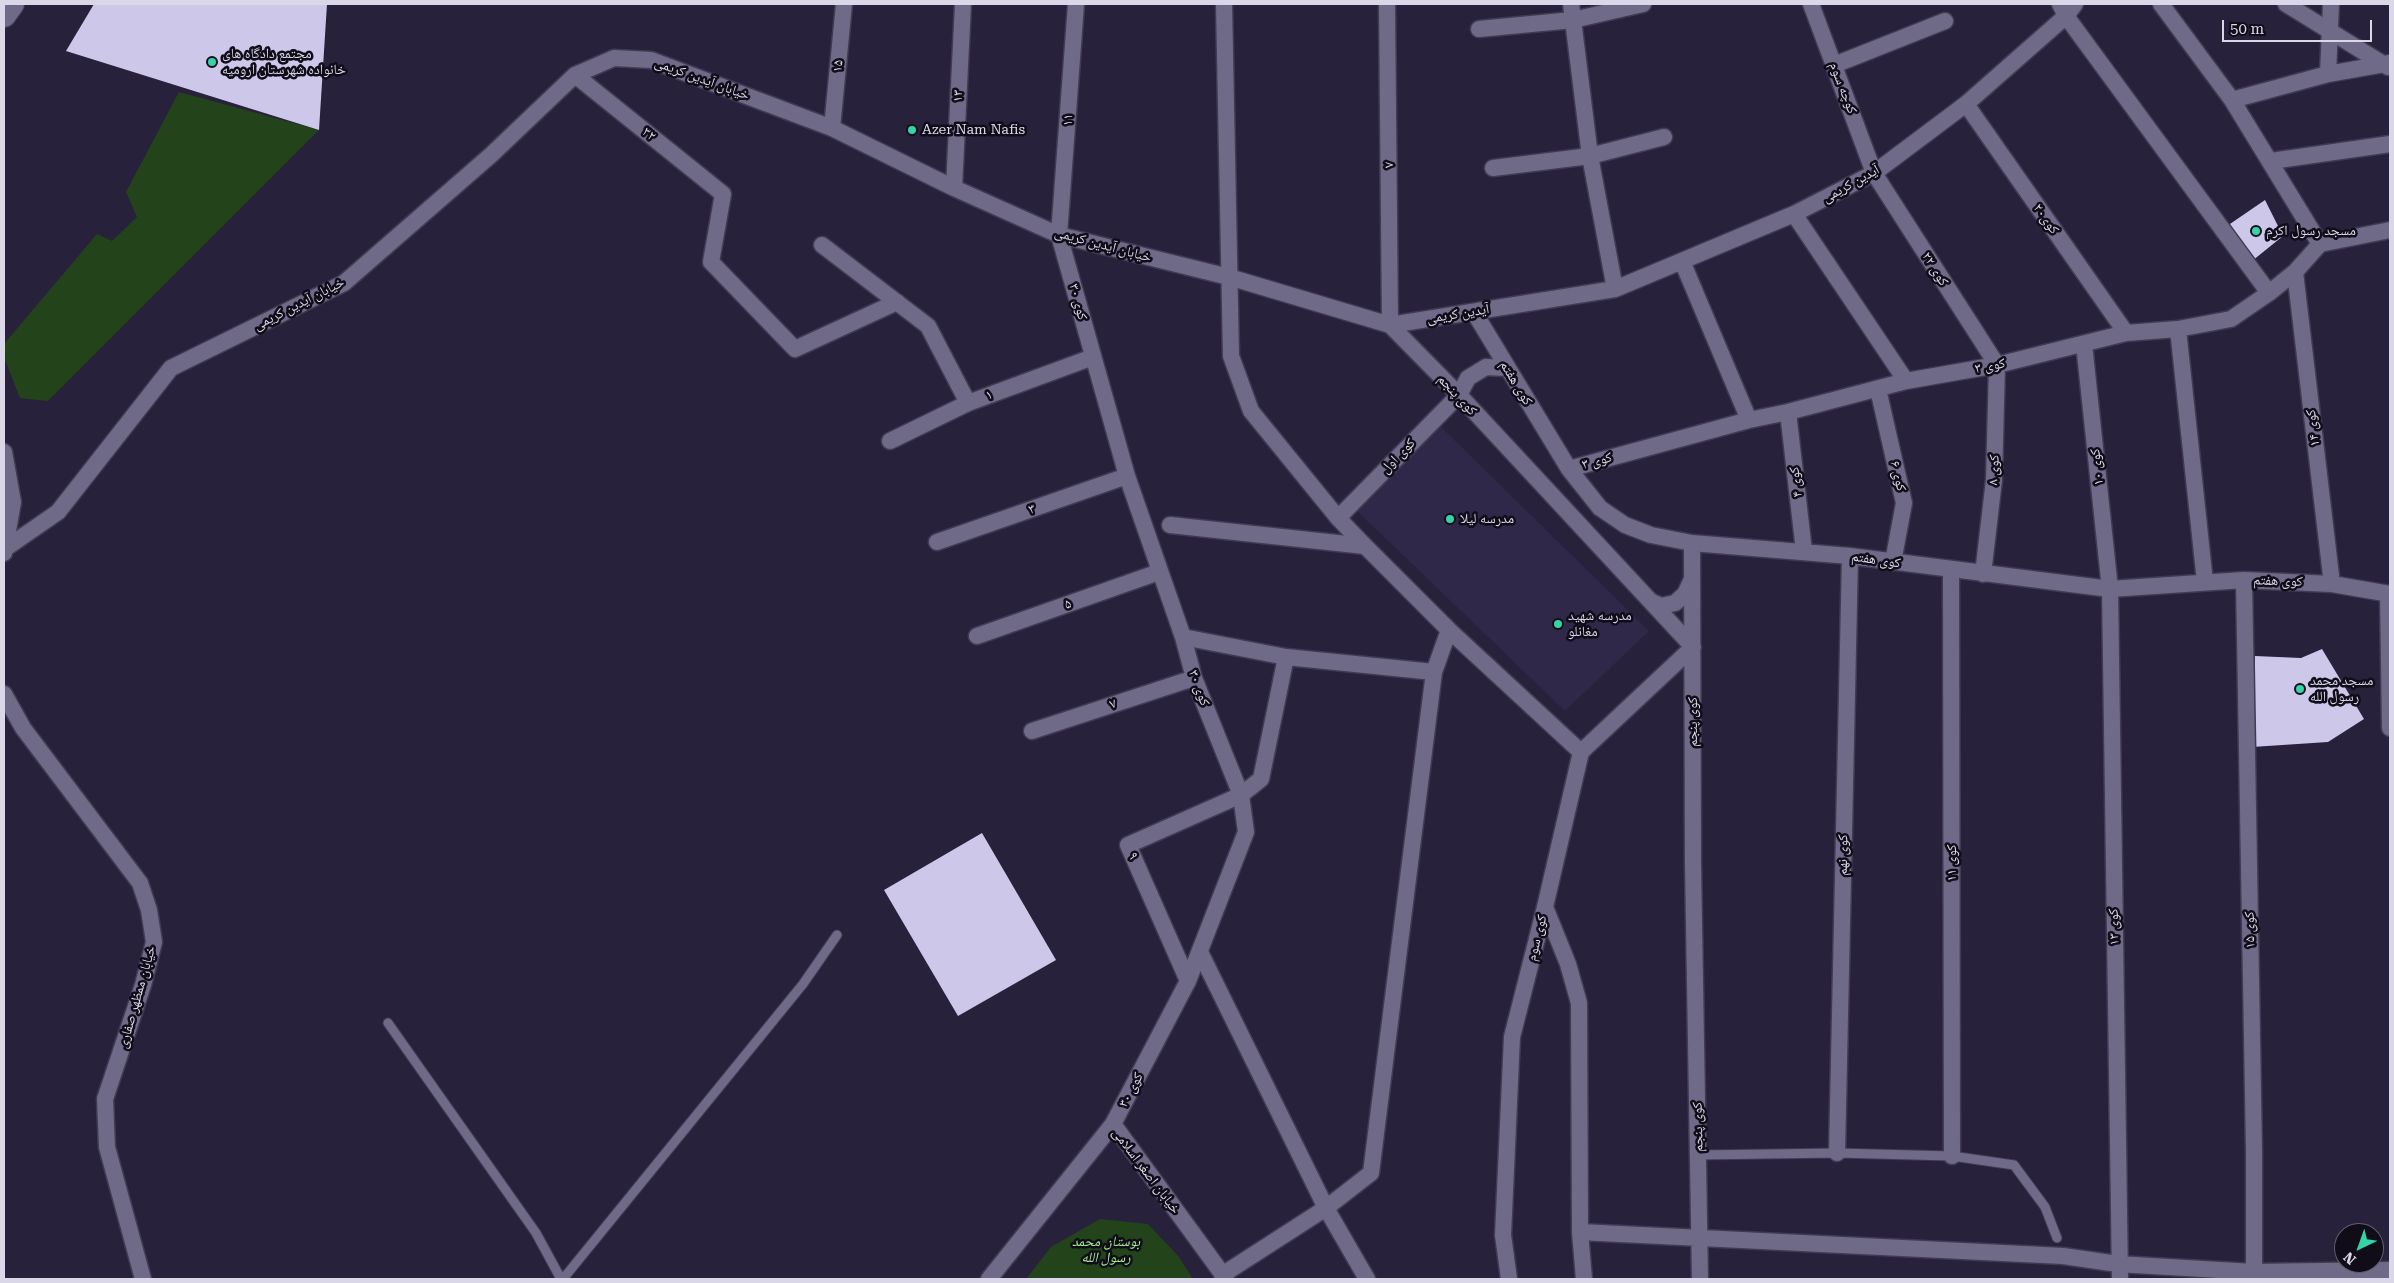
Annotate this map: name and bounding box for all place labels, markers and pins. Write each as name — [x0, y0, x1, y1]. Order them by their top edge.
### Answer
place label: مجتمع دادگاه های خانواده شهرستان ارومیه — [222, 46, 346, 78]
marker: مجتمع دادگاه های خانواده شهرستان ارومیه — [206, 56, 218, 68]
place label: Azer Nam Nafis — [922, 122, 1025, 138]
marker: Azer Nam Nafis — [906, 124, 918, 136]
place label: مسجد رسول اکرم — [2266, 223, 2356, 239]
marker: مسجد رسول اکرم — [2250, 225, 2262, 237]
place label: مدرسه لیلا — [1460, 511, 1514, 527]
marker: مدرسه لیلا — [1444, 513, 1456, 525]
place label: مدرسه شهید مغانلو — [1568, 608, 1632, 640]
marker: مدرسه شهید مغانلو — [1552, 618, 1564, 630]
place label: مسجد محمد رسول الله — [2310, 673, 2373, 706]
marker: مسجد محمد رسول الله — [2294, 683, 2306, 695]

